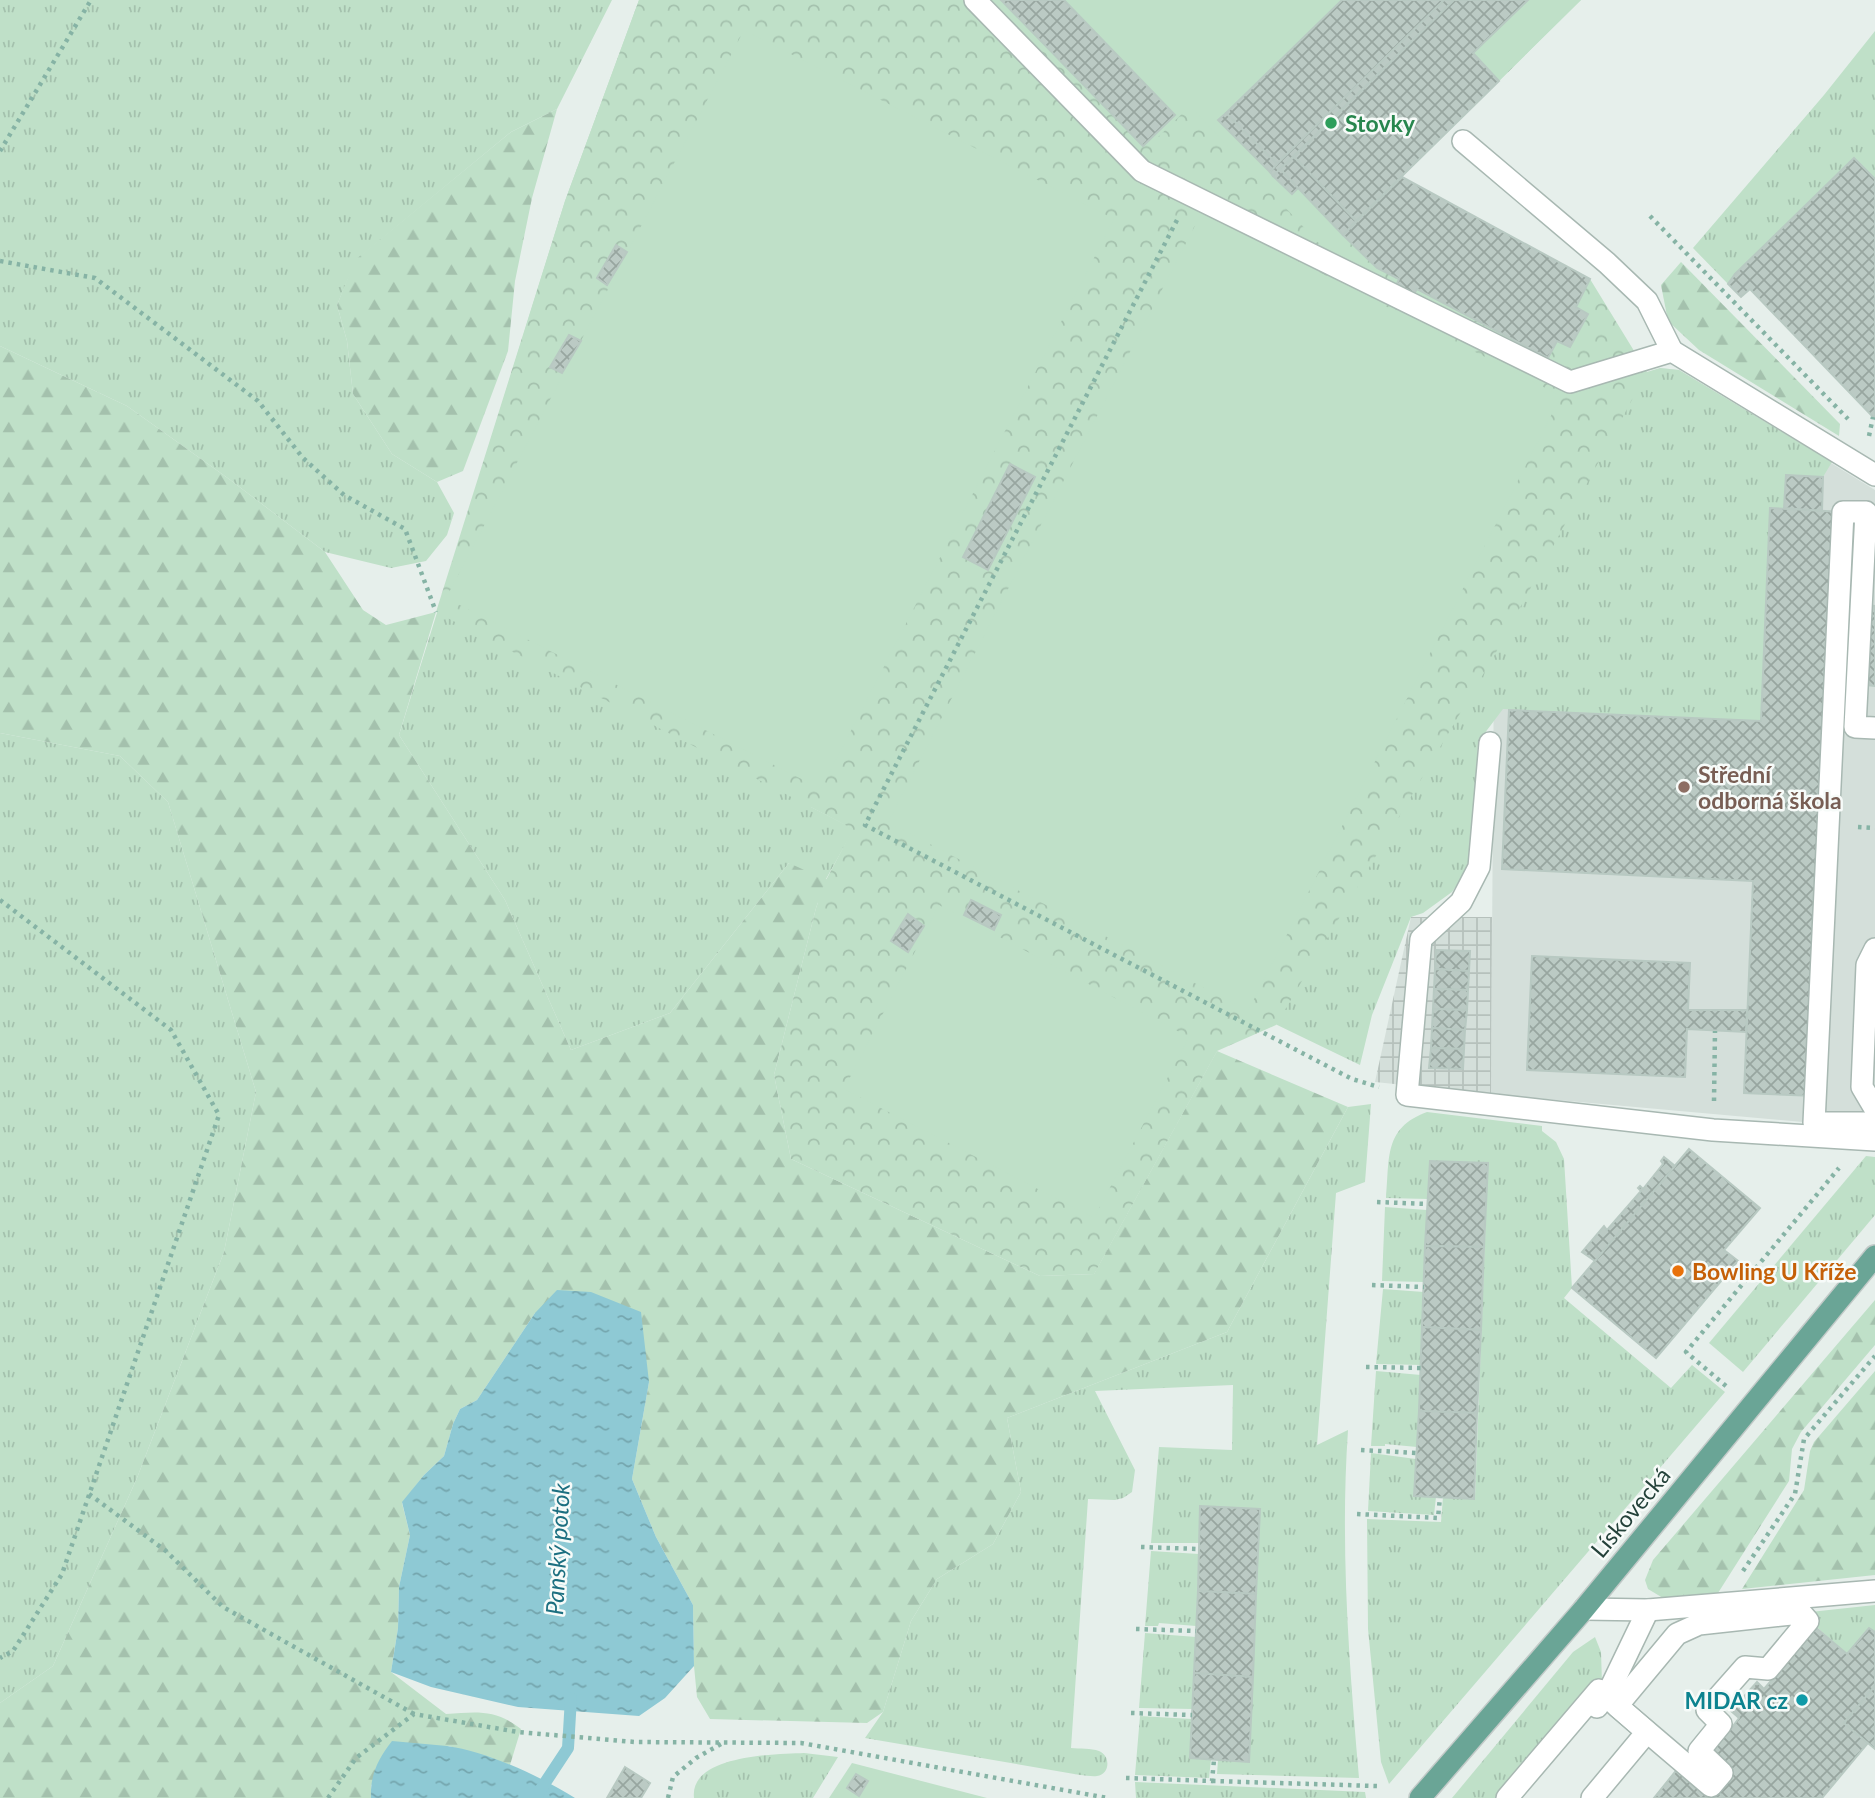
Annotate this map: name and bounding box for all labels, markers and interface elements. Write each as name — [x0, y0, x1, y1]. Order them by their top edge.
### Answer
place label: Stovky — [1345, 109, 1416, 137]
marker: Stovky — [1323, 115, 1339, 131]
place label: Střední odborná škola — [1698, 760, 1842, 814]
marker: Střední odborná škola — [1676, 779, 1692, 795]
place label: Bowling U Kříže — [1692, 1257, 1857, 1285]
marker: Bowling U Kříže — [1670, 1263, 1686, 1279]
street label: Lískovecká — [1584, 1461, 1676, 1563]
water label: Panský potok — [539, 1482, 575, 1616]
place label: MIDAR cz — [1684, 1686, 1788, 1714]
marker: MIDAR cz — [1794, 1692, 1810, 1708]

